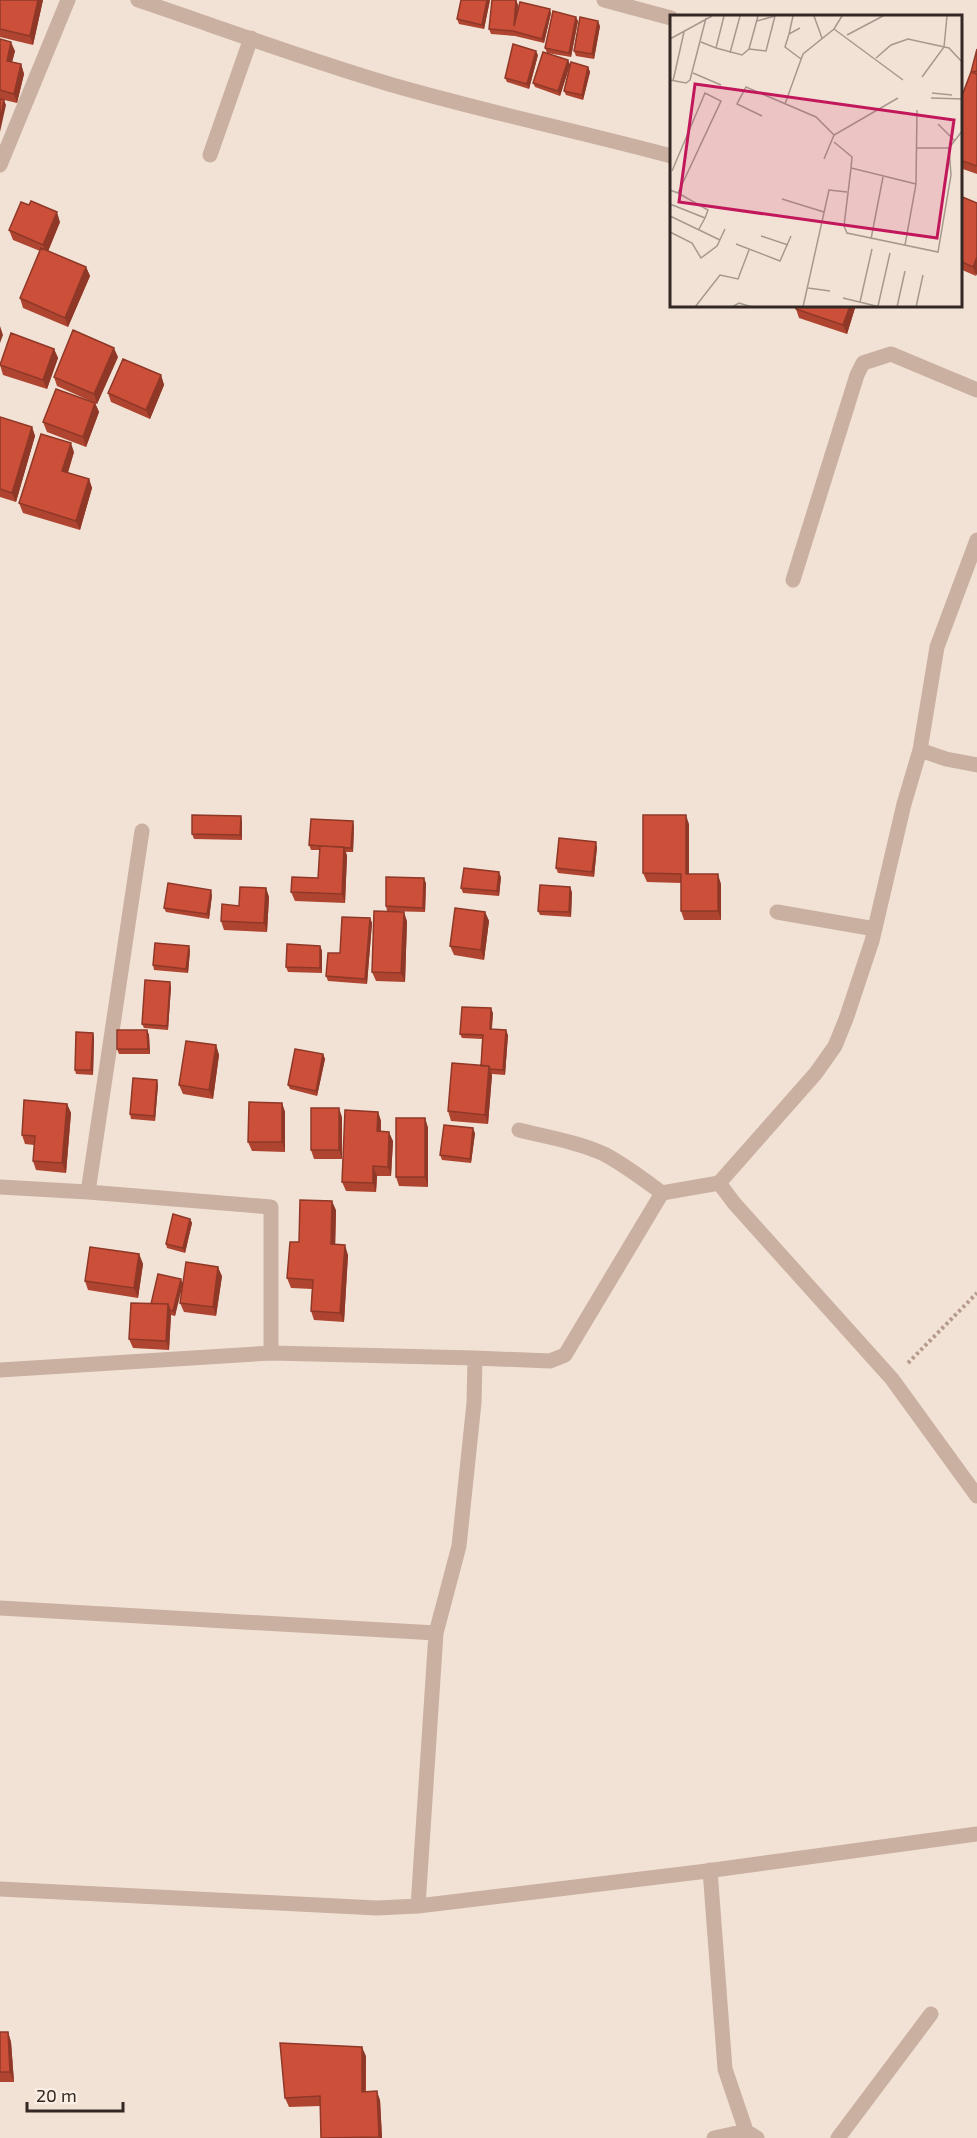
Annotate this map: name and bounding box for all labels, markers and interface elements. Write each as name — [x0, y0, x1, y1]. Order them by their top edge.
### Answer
inset map — [670, 15, 962, 308]
scale bar — [27, 2075, 123, 2113]
text: 20 m — [36, 2084, 77, 2106]

